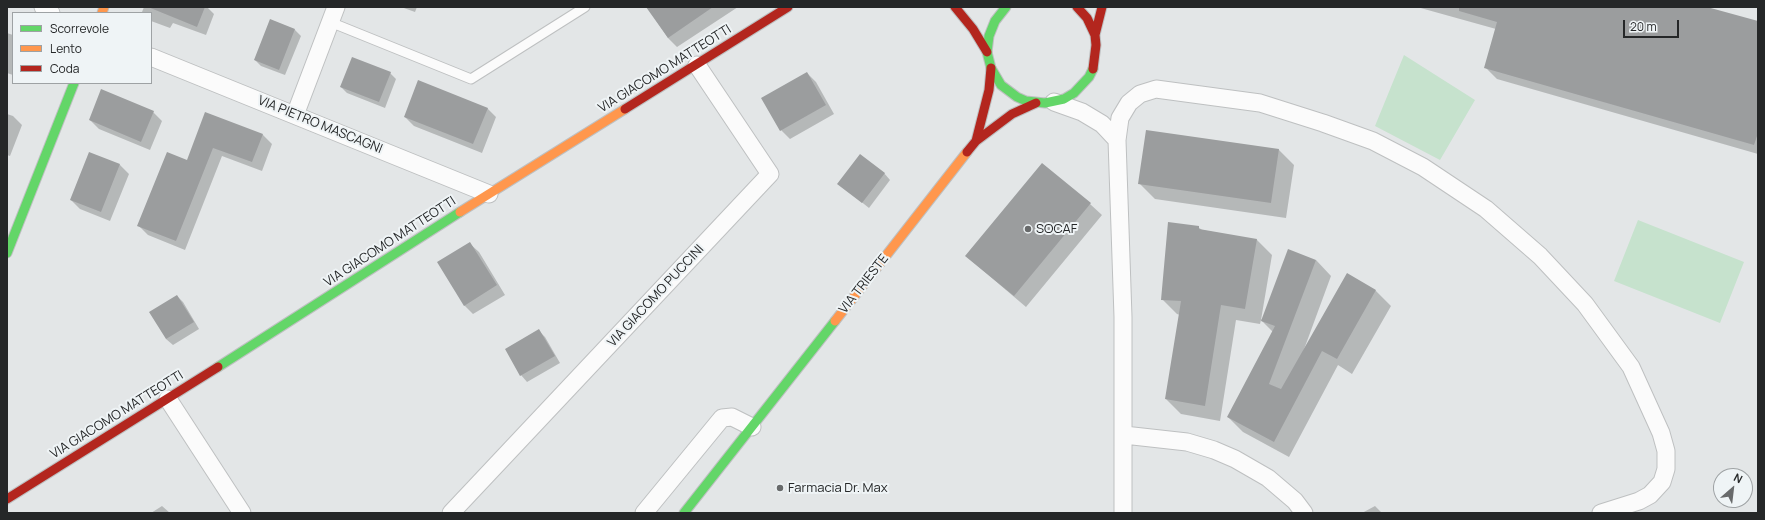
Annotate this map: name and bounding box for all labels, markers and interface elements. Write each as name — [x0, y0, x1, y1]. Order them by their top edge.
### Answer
legend — [12, 12, 152, 84]
scale bar — [1625, 12, 1681, 38]
text: 20 m — [1630, 18, 1657, 35]
text: Scorrevole — [50, 20, 109, 37]
street label: VIA GIACOMO MATTEOTTI — [596, 22, 734, 116]
text: Lento — [50, 40, 82, 57]
text: Coda — [50, 60, 79, 77]
street label: VIA PIETRO MASCAGNI — [255, 93, 385, 157]
street label: VIA GIACOMO MATTEOTTI — [321, 194, 459, 290]
place label: SOCAF — [1036, 221, 1077, 237]
marker: SOCAF — [1023, 224, 1033, 234]
street label: VIA GIACOMO PUCCINI — [605, 242, 707, 350]
street label: VIA TRIESTE — [836, 251, 892, 317]
street label: VIA GIACOMO MATTEOTTI — [48, 368, 186, 462]
north arrow — [1713, 468, 1753, 508]
text: N — [1731, 469, 1745, 486]
place label: Farmacia Dr. Max — [788, 480, 888, 496]
marker: Farmacia Dr. Max — [775, 483, 785, 493]

